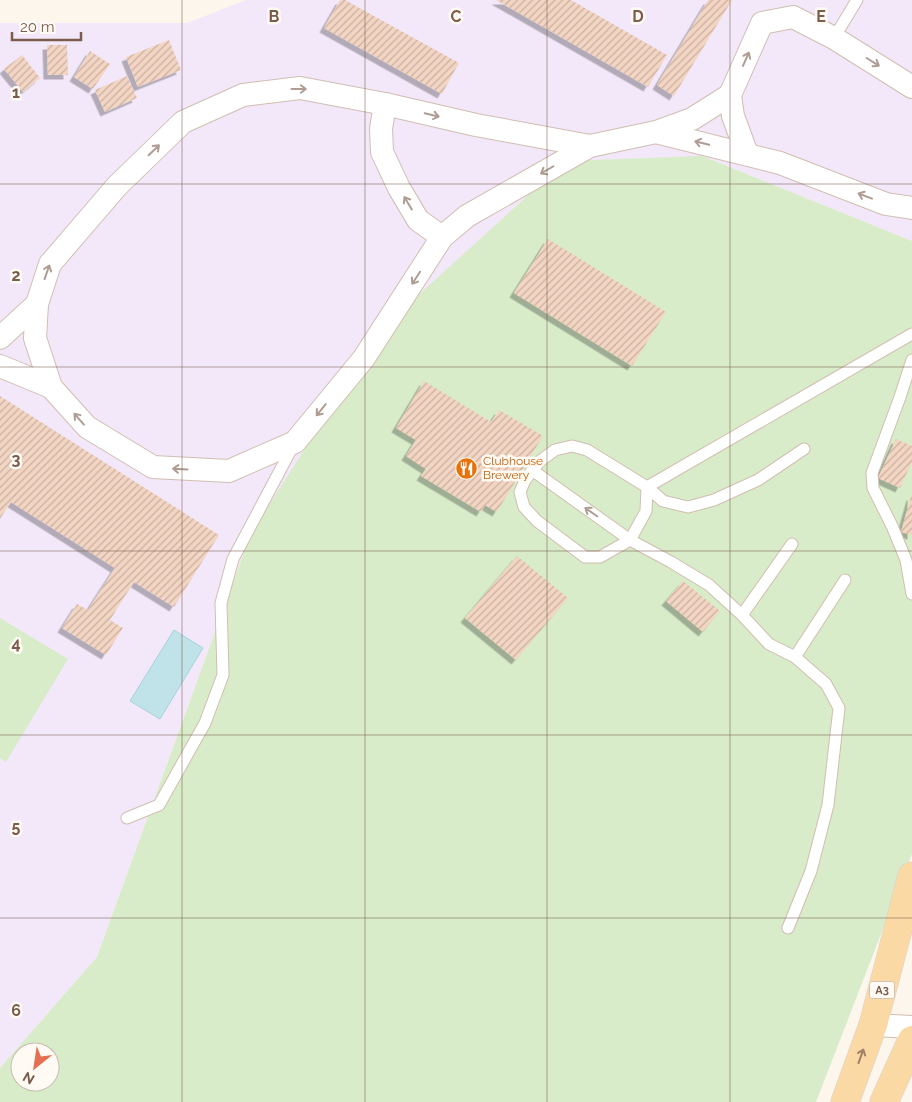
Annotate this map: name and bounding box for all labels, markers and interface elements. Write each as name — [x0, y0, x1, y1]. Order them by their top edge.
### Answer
text: B — [269, 7, 280, 26]
text: C — [451, 7, 462, 26]
text: D — [632, 7, 644, 26]
text: E — [816, 7, 826, 26]
scale bar — [12, 10, 81, 42]
text: 20 m — [20, 18, 55, 36]
one-way arrow — [741, 52, 751, 67]
one-way arrow — [865, 57, 879, 67]
text: 1 — [12, 83, 20, 102]
one-way arrow — [290, 84, 307, 94]
one-way arrow — [424, 111, 440, 120]
one-way arrow — [694, 138, 710, 147]
one-way arrow — [148, 144, 160, 156]
one-way arrow — [540, 165, 555, 175]
one-way arrow — [858, 191, 873, 200]
one-way arrow — [403, 197, 413, 211]
one-way arrow — [43, 264, 52, 280]
text: 2 — [11, 266, 21, 285]
one-way arrow — [411, 270, 421, 284]
one-way arrow — [316, 403, 327, 416]
one-way arrow — [74, 413, 85, 426]
text: 3 — [12, 450, 21, 469]
place label: Clubhouse Brewery — [483, 454, 543, 482]
restaurant icon: Clubhouse Brewery — [455, 456, 479, 480]
one-way arrow — [173, 464, 189, 473]
one-way arrow — [584, 507, 598, 517]
text: 4 — [11, 634, 21, 653]
text: 5 — [12, 817, 21, 836]
road number: A3 — [870, 982, 894, 998]
text: 6 — [11, 1001, 21, 1020]
north arrow — [10, 1042, 60, 1092]
one-way arrow — [857, 1049, 866, 1064]
text: N — [20, 1069, 37, 1088]

